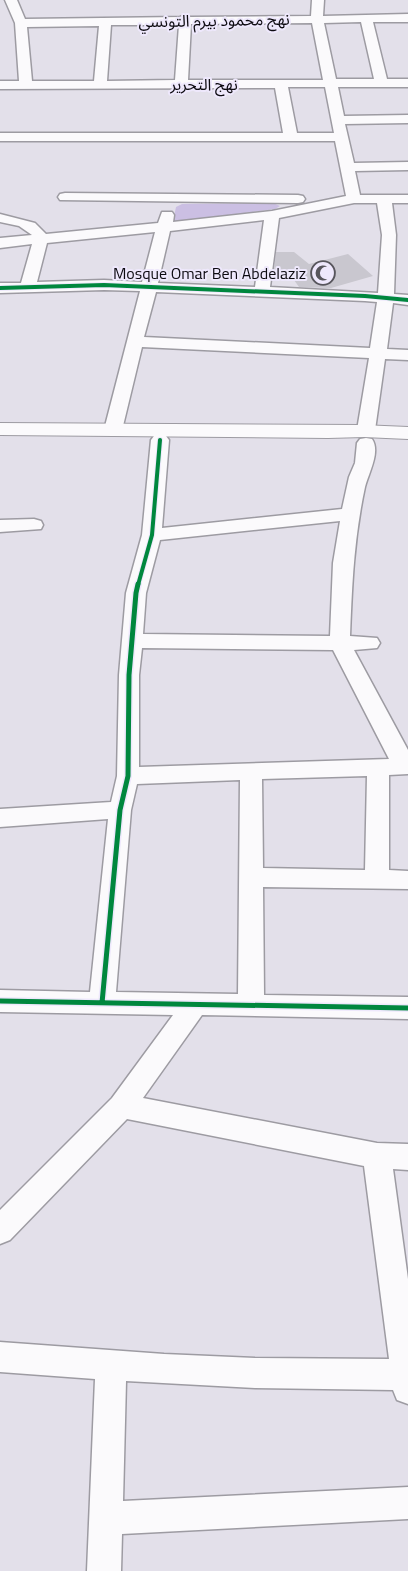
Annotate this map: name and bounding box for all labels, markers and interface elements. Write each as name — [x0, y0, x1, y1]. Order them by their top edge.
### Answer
street label: نهج محمود بيرم التونسي — [138, 7, 290, 34]
street label: نهج التحرير — [169, 72, 238, 97]
mosque icon: Mosque Omar Ben Abdelaziz — [310, 260, 336, 286]
place label: Mosque Omar Ben Abdelaziz — [113, 261, 306, 285]

